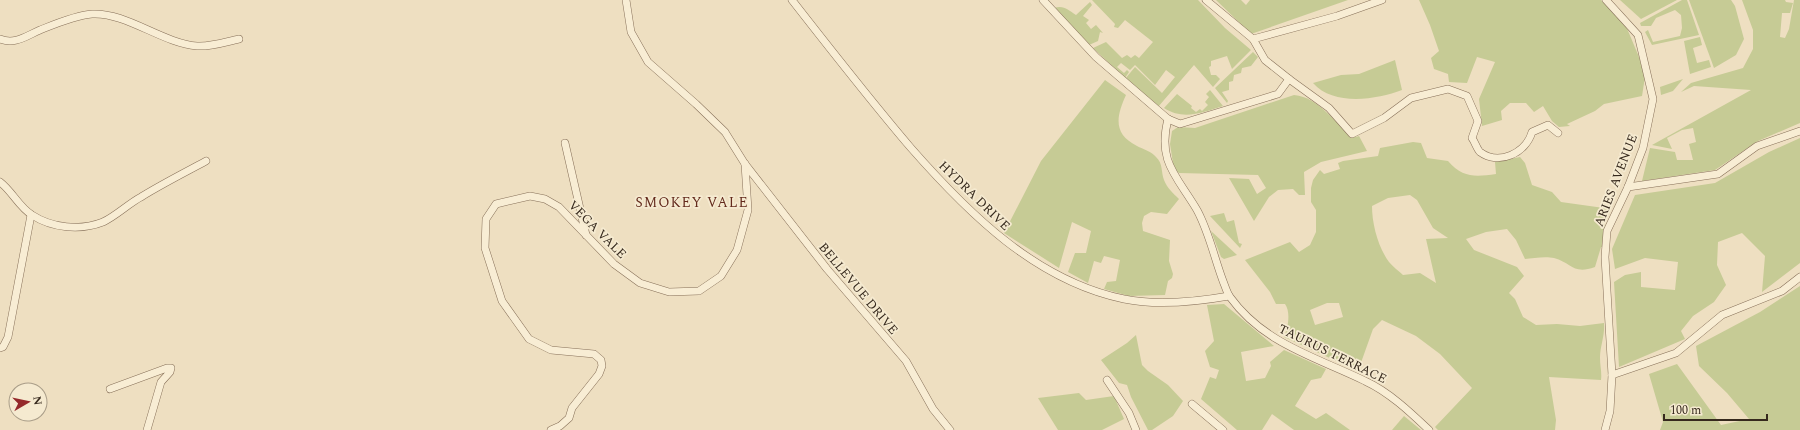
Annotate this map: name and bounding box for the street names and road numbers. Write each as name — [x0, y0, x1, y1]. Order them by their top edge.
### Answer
street label: ARIES AVENUE — [1589, 131, 1643, 230]
street label: HYDRA DRIVE — [934, 156, 1015, 235]
street label: VEGA VALE — [563, 196, 631, 264]
street label: BELLEVUE DRIVE — [814, 238, 903, 339]
street label: TAURUS TERRACE — [1275, 319, 1390, 389]

